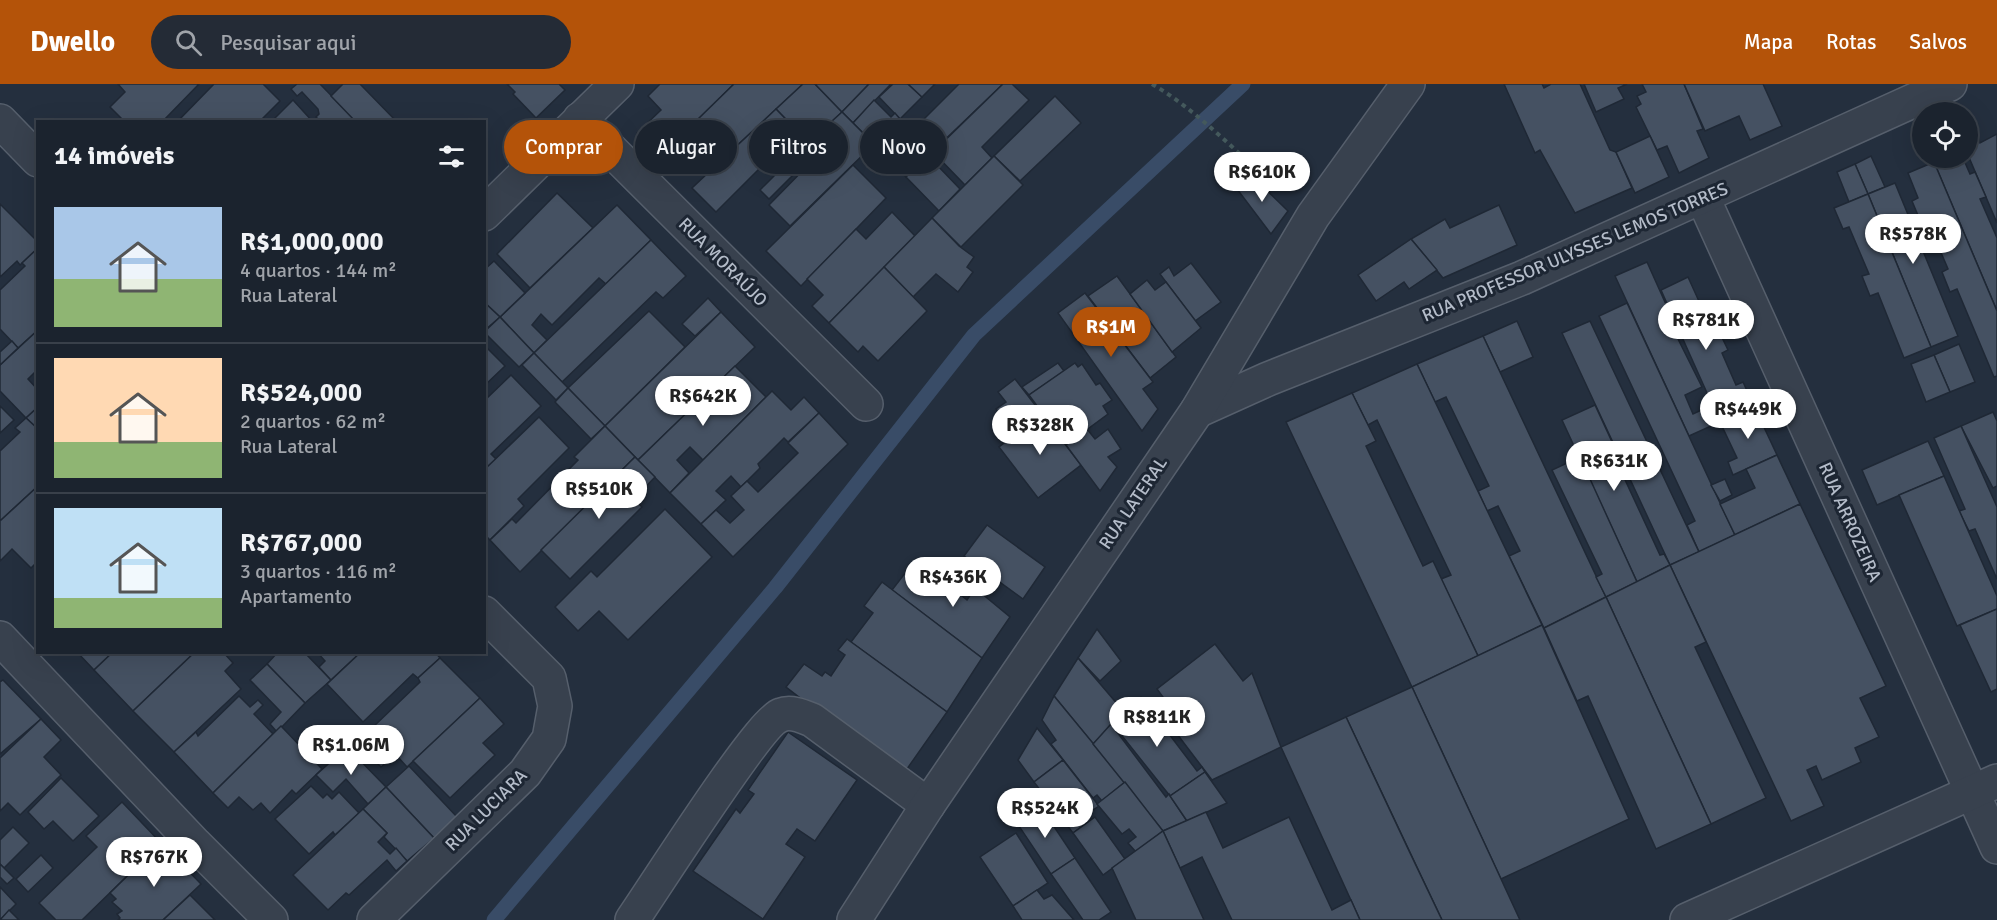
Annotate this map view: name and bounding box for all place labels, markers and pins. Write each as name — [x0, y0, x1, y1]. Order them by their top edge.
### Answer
pin: R$610K — [1213, 152, 1311, 203]
pin: R$578K — [1864, 214, 1962, 265]
pin: R$781K — [1657, 300, 1755, 351]
pin: R$1M — [1075, 307, 1147, 358]
pin: R$642K — [654, 376, 752, 427]
pin: R$449K — [1699, 389, 1797, 440]
pin: R$328K — [991, 405, 1089, 456]
pin: R$631K — [1565, 441, 1663, 492]
pin: R$510K — [550, 469, 648, 520]
pin: R$436K — [904, 557, 1002, 608]
pin: R$811K — [1108, 697, 1206, 748]
pin: R$1.06M — [296, 725, 406, 776]
pin: R$524K — [996, 788, 1094, 839]
pin: R$767K — [105, 837, 203, 888]

